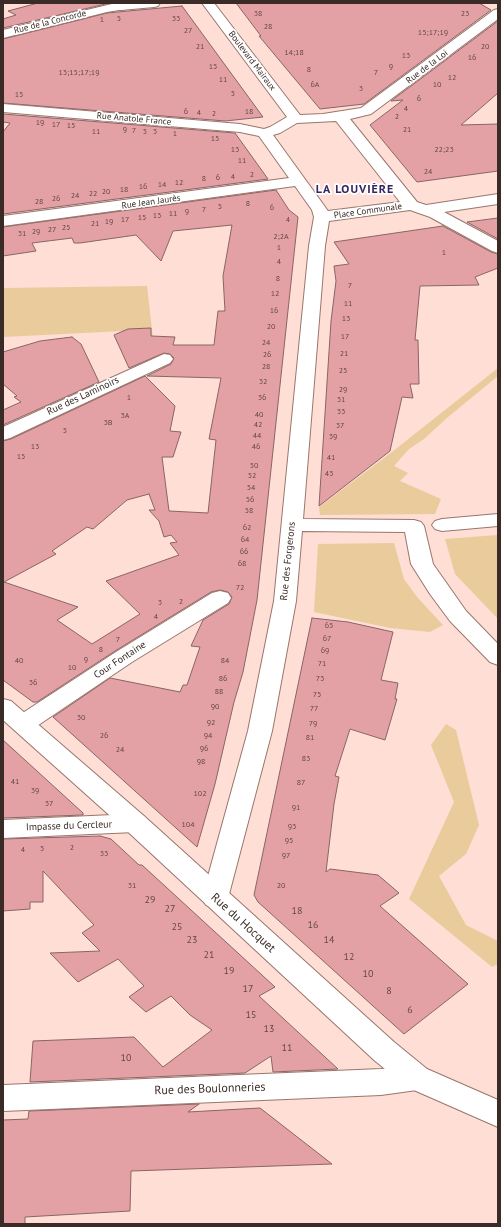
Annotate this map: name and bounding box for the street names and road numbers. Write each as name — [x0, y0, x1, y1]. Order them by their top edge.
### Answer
street label: Rue de la Concorde — [13, 8, 87, 36]
street label: Boulevard Mairaux — [226, 29, 278, 93]
street label: Rue de la Loi — [404, 48, 450, 86]
street label: Rue Anatole France — [96, 110, 172, 128]
street label: Rue Jean Jaurès — [121, 193, 181, 211]
street label: Place Communale — [333, 201, 403, 221]
street label: Rue des Laminoirs — [45, 374, 121, 418]
street label: Rue des Forgerons — [278, 521, 298, 601]
street label: Cour Fontaine — [92, 639, 148, 681]
street label: Impasse du Cercleur — [26, 819, 112, 833]
street label: Rue du Hocquet — [208, 890, 278, 956]
street label: Rue des Boulonneries — [154, 1080, 266, 1098]

